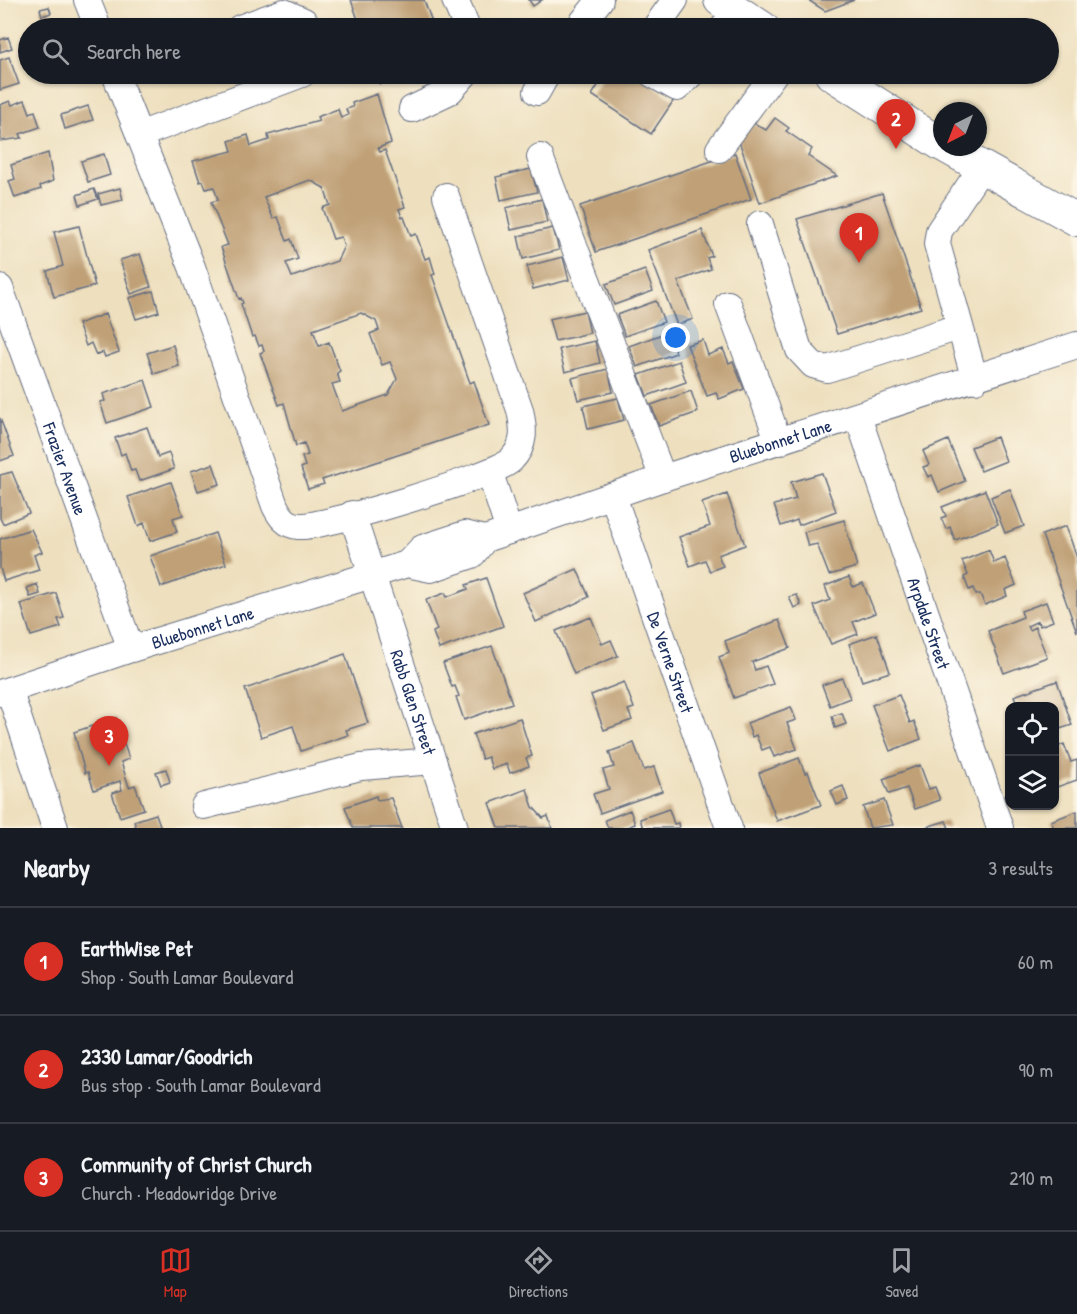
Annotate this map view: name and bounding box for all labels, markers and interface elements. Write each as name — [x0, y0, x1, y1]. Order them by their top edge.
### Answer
search box — [18, 18, 1059, 84]
icon: search — [39, 35, 72, 68]
text: Search here — [87, 36, 181, 66]
pin: 2 — [876, 100, 916, 149]
north arrow — [933, 102, 987, 156]
pin: 1 — [840, 214, 878, 263]
your location — [661, 323, 690, 352]
street label: Bluebonnet Lane — [726, 412, 834, 468]
street label: Frazier Avenue — [37, 418, 94, 518]
street label: Arpdale Street — [902, 574, 957, 673]
street label: Bluebonnet Lane — [148, 599, 257, 655]
street label: De Verne Street — [642, 608, 701, 717]
street label: Rabb Glen Street — [385, 646, 443, 759]
map controls — [1005, 702, 1059, 810]
button: locate — [1005, 702, 1059, 756]
pin: 3 — [90, 716, 128, 766]
button: layers — [1005, 756, 1059, 810]
text: Nearby — [24, 850, 90, 885]
text: 3 results — [988, 854, 1053, 881]
text: EarthWise Pet — [81, 933, 192, 963]
text: 1 — [40, 948, 47, 975]
text: 60 m — [1018, 948, 1053, 975]
text: Shop · South Lamar Boulevard — [81, 963, 293, 990]
text: 2330 Lamar/Goodrich — [81, 1041, 252, 1071]
text: 2 — [39, 1056, 48, 1083]
text: 90 m — [1019, 1056, 1053, 1083]
text: Bus stop · South Lamar Boulevard — [81, 1071, 321, 1098]
text: Community of Christ Church — [81, 1149, 311, 1179]
text: 3 — [39, 1164, 48, 1191]
text: 210 m — [1009, 1164, 1053, 1191]
text: Church · Meadowridge Drive — [81, 1179, 277, 1206]
tab: Map — [159, 1244, 192, 1302]
tab: Directions — [509, 1244, 568, 1302]
tab: Saved — [885, 1244, 918, 1302]

